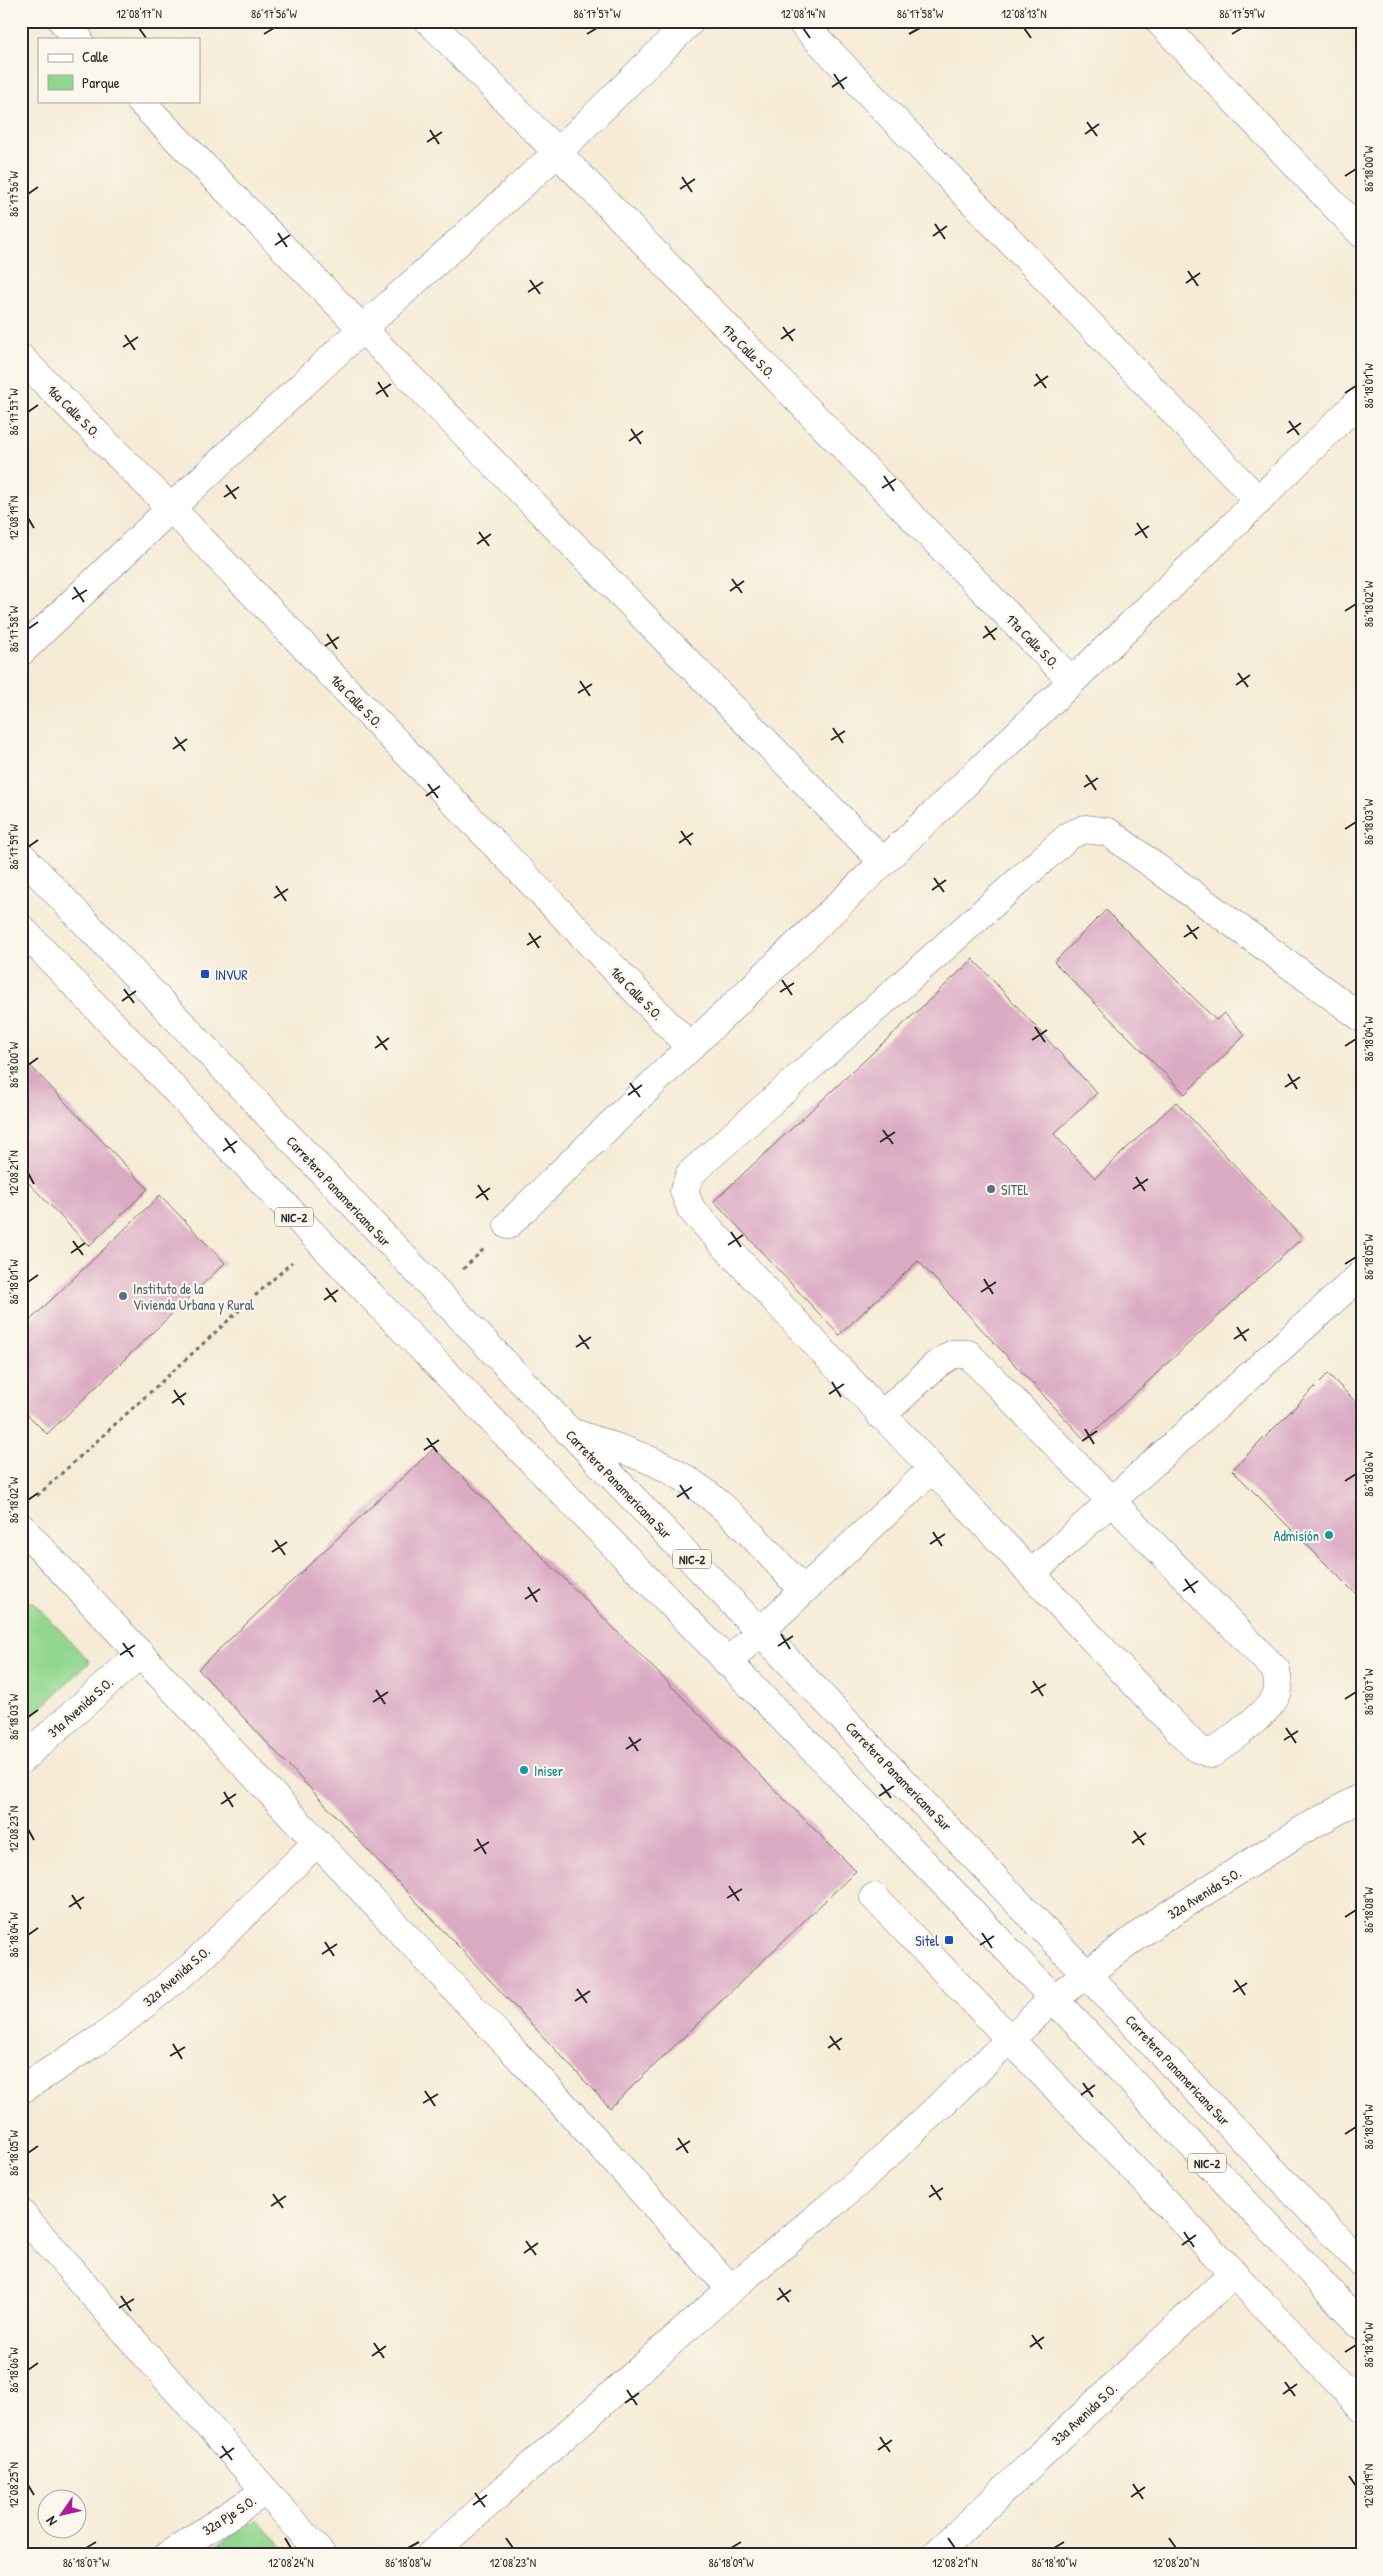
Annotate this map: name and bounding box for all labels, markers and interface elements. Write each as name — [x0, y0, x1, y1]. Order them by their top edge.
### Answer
text: 12°08'17"N — [116, 5, 162, 22]
text: 86°17'56"W — [251, 5, 298, 22]
text: 86°17'57"W — [573, 5, 621, 22]
text: 12°08'14"N — [781, 5, 825, 22]
text: 86°17'58"W — [897, 5, 944, 22]
text: 12°08'13"N — [1001, 5, 1047, 22]
text: 86°17'59"W — [1219, 5, 1265, 22]
legend — [38, 38, 200, 102]
text: Calle — [82, 46, 109, 67]
text: Parque — [82, 72, 120, 93]
text: 86°18'00"W — [1360, 145, 1377, 192]
text: 86°17'56"W — [5, 170, 22, 217]
street label: 17a Calle S.O. — [718, 320, 780, 382]
text: 86°18'01"W — [1360, 363, 1377, 409]
street label: 16a Calle S.O. — [43, 380, 105, 442]
text: 86°17'57"W — [5, 388, 22, 436]
text: 12°08'19"N — [5, 496, 22, 540]
text: 86°18'02"W — [1360, 580, 1377, 627]
text: 86°17'58"W — [5, 605, 22, 652]
street label: 17a Calle S.O. — [1002, 610, 1064, 672]
street label: 16a Calle S.O. — [327, 670, 387, 732]
text: 86°18'03"W — [1360, 798, 1377, 845]
text: 86°17'59"W — [5, 824, 22, 870]
street label: 16a Calle S.O. — [607, 962, 667, 1024]
place label: INVUR — [215, 965, 248, 984]
marker: INVUR — [199, 968, 211, 980]
text: 86°18'04"W — [1360, 1016, 1377, 1062]
text: 86°18'00"W — [5, 1041, 22, 1088]
street label: Carretera Panamericana Sur — [283, 1131, 396, 1251]
text: 12°08'21"N — [5, 1150, 22, 1196]
place label: SITEL — [1001, 1180, 1029, 1199]
marker: SITEL — [985, 1183, 997, 1195]
road number: NIC-2 — [275, 1208, 313, 1226]
text: 86°18'05"W — [1360, 1234, 1377, 1280]
text: 86°18'01"W — [5, 1259, 22, 1305]
place label: Instituto de la Vivienda Urbana y Rural — [133, 1279, 254, 1315]
marker: Instituto de la Vivienda Urbana y Rural — [117, 1290, 129, 1302]
street label: Carretera Panamericana Sur — [562, 1425, 677, 1543]
text: 86°18'06"W — [1360, 1451, 1377, 1497]
text: 86°18'02"W — [5, 1476, 22, 1523]
place label: Admisión — [1274, 1526, 1319, 1545]
marker: Admisión — [1323, 1529, 1335, 1541]
road number: NIC-2 — [673, 1550, 711, 1568]
text: 86°18'07"W — [1360, 1668, 1377, 1715]
street label: 31a Avenida S.O. — [43, 1673, 117, 1741]
text: 86°18'03"W — [5, 1693, 22, 1740]
street label: Carretera Panamericana Sur — [842, 1717, 957, 1835]
place label: Iniser — [534, 1761, 564, 1780]
marker: Iniser — [518, 1764, 530, 1776]
text: 12°08'23"N — [5, 1806, 22, 1852]
street label: 32a Avenida S.O. — [1164, 1863, 1244, 1923]
text: 86°18'08"W — [1360, 1886, 1377, 1933]
text: 86°18'04"W — [5, 1912, 22, 1958]
place label: Sitel — [915, 1931, 939, 1950]
marker: Sitel — [943, 1934, 955, 1946]
street label: 32a Avenida S.O. — [138, 1941, 214, 2011]
street label: Carretera Panamericana Sur — [1122, 2010, 1235, 2130]
text: 86°18'09"W — [1360, 2104, 1377, 2150]
text: 86°18'05"W — [5, 2130, 22, 2176]
road number: NIC-2 — [1188, 2154, 1226, 2172]
text: 86°18'10"W — [1360, 2322, 1377, 2368]
text: 86°18'06"W — [5, 2347, 22, 2393]
street label: 33a Avenida S.O. — [1047, 2379, 1121, 2449]
text: 12°08'25"N — [5, 2462, 22, 2508]
text: 12°08'19"N — [1360, 2464, 1377, 2508]
north arrow — [38, 2488, 88, 2538]
street label: 32a Pje S.O. — [198, 2491, 260, 2540]
text: N — [41, 2513, 61, 2530]
text: 86°18'07"W — [63, 2554, 110, 2571]
text: 12°08'24"N — [268, 2554, 314, 2571]
text: 86°18'08"W — [385, 2554, 432, 2571]
text: 12°08'23"N — [490, 2554, 536, 2571]
text: 86°18'09"W — [708, 2554, 754, 2571]
text: 12°08'21"N — [932, 2554, 978, 2571]
text: 86°18'10"W — [1031, 2554, 1077, 2571]
text: 12°08'20"N — [1153, 2554, 1199, 2571]

